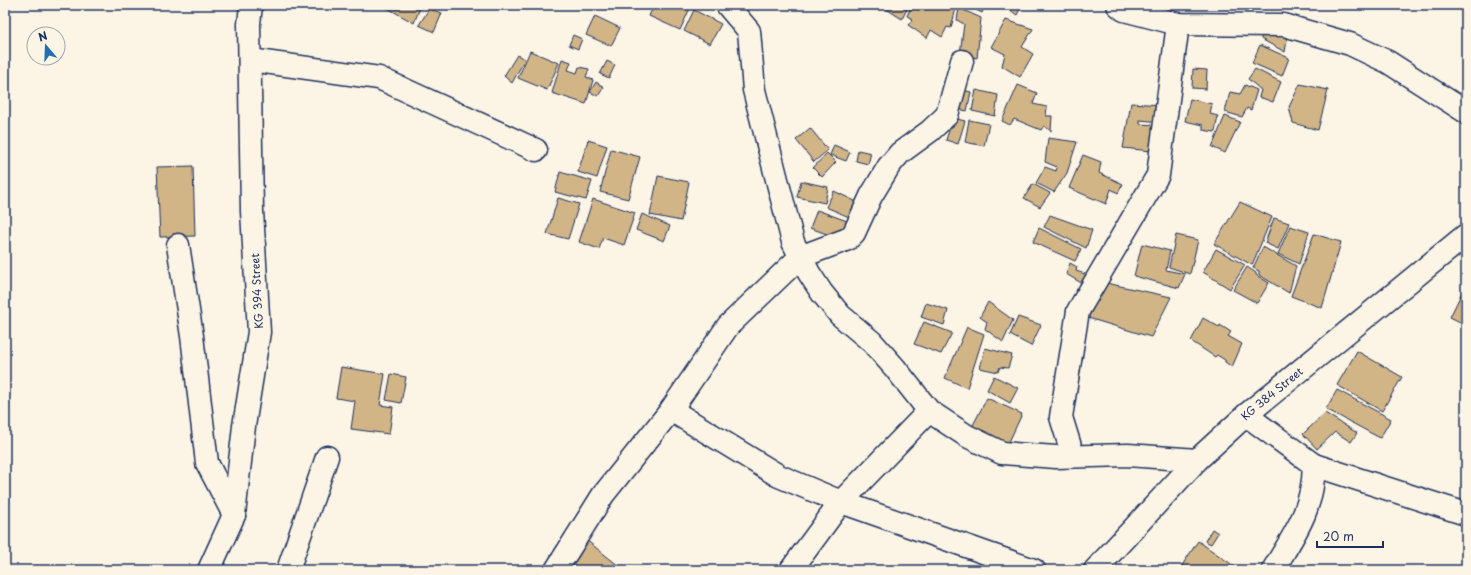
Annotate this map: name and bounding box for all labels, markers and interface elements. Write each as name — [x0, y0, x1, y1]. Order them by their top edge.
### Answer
north arrow — [26, 26, 66, 66]
text: N — [36, 27, 50, 46]
street label: KG 394 Street — [246, 252, 267, 329]
street label: KG 384 Street — [1237, 363, 1306, 424]
scale bar — [1317, 523, 1383, 549]
text: 20 m — [1323, 527, 1354, 545]

